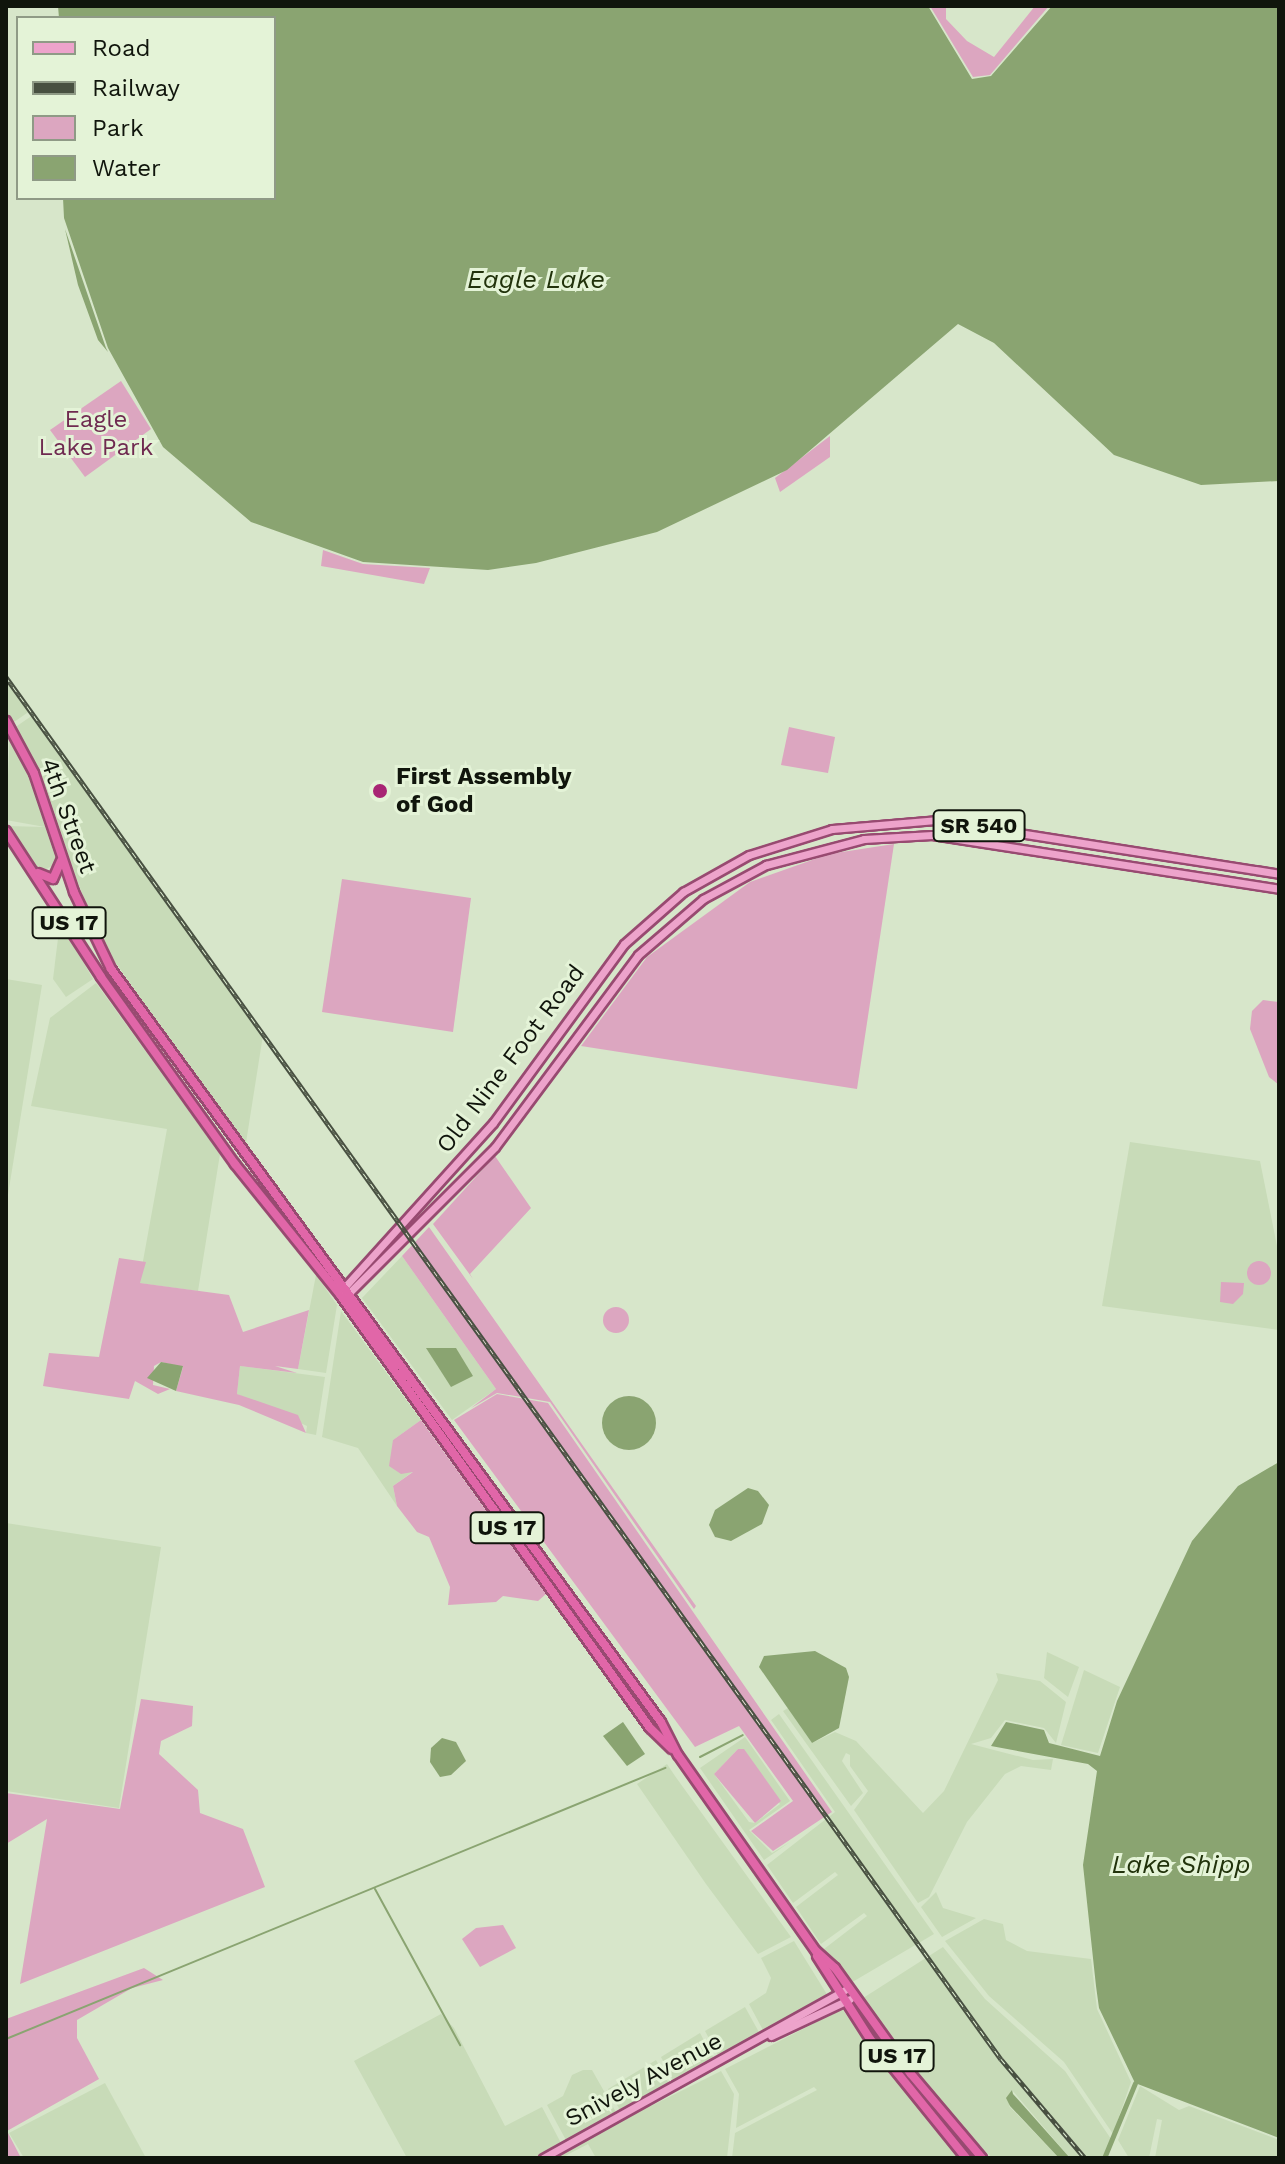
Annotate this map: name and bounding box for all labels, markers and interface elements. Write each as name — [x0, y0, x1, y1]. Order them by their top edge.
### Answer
legend — [16, 16, 276, 200]
text: Road — [92, 34, 151, 62]
text: Railway — [92, 74, 180, 102]
text: Park — [92, 114, 144, 142]
text: Water — [92, 154, 161, 182]
water label: Eagle Lake — [467, 264, 605, 296]
park label: Eagle Lake Park — [39, 406, 153, 462]
street label: 4th Street — [34, 755, 102, 877]
place label: First Assembly of God — [396, 763, 572, 819]
marker: First Assembly of God — [371, 782, 389, 800]
road number: SR 540 — [931, 808, 1027, 844]
road number: US 17 — [31, 905, 107, 941]
street label: Old Nine Foot Road — [431, 959, 591, 1159]
road number: US 17 — [469, 1510, 545, 1546]
water label: Lake Shipp — [1112, 1849, 1250, 1881]
street label: Snively Avenue — [560, 2026, 728, 2134]
road number: US 17 — [859, 2038, 935, 2074]

